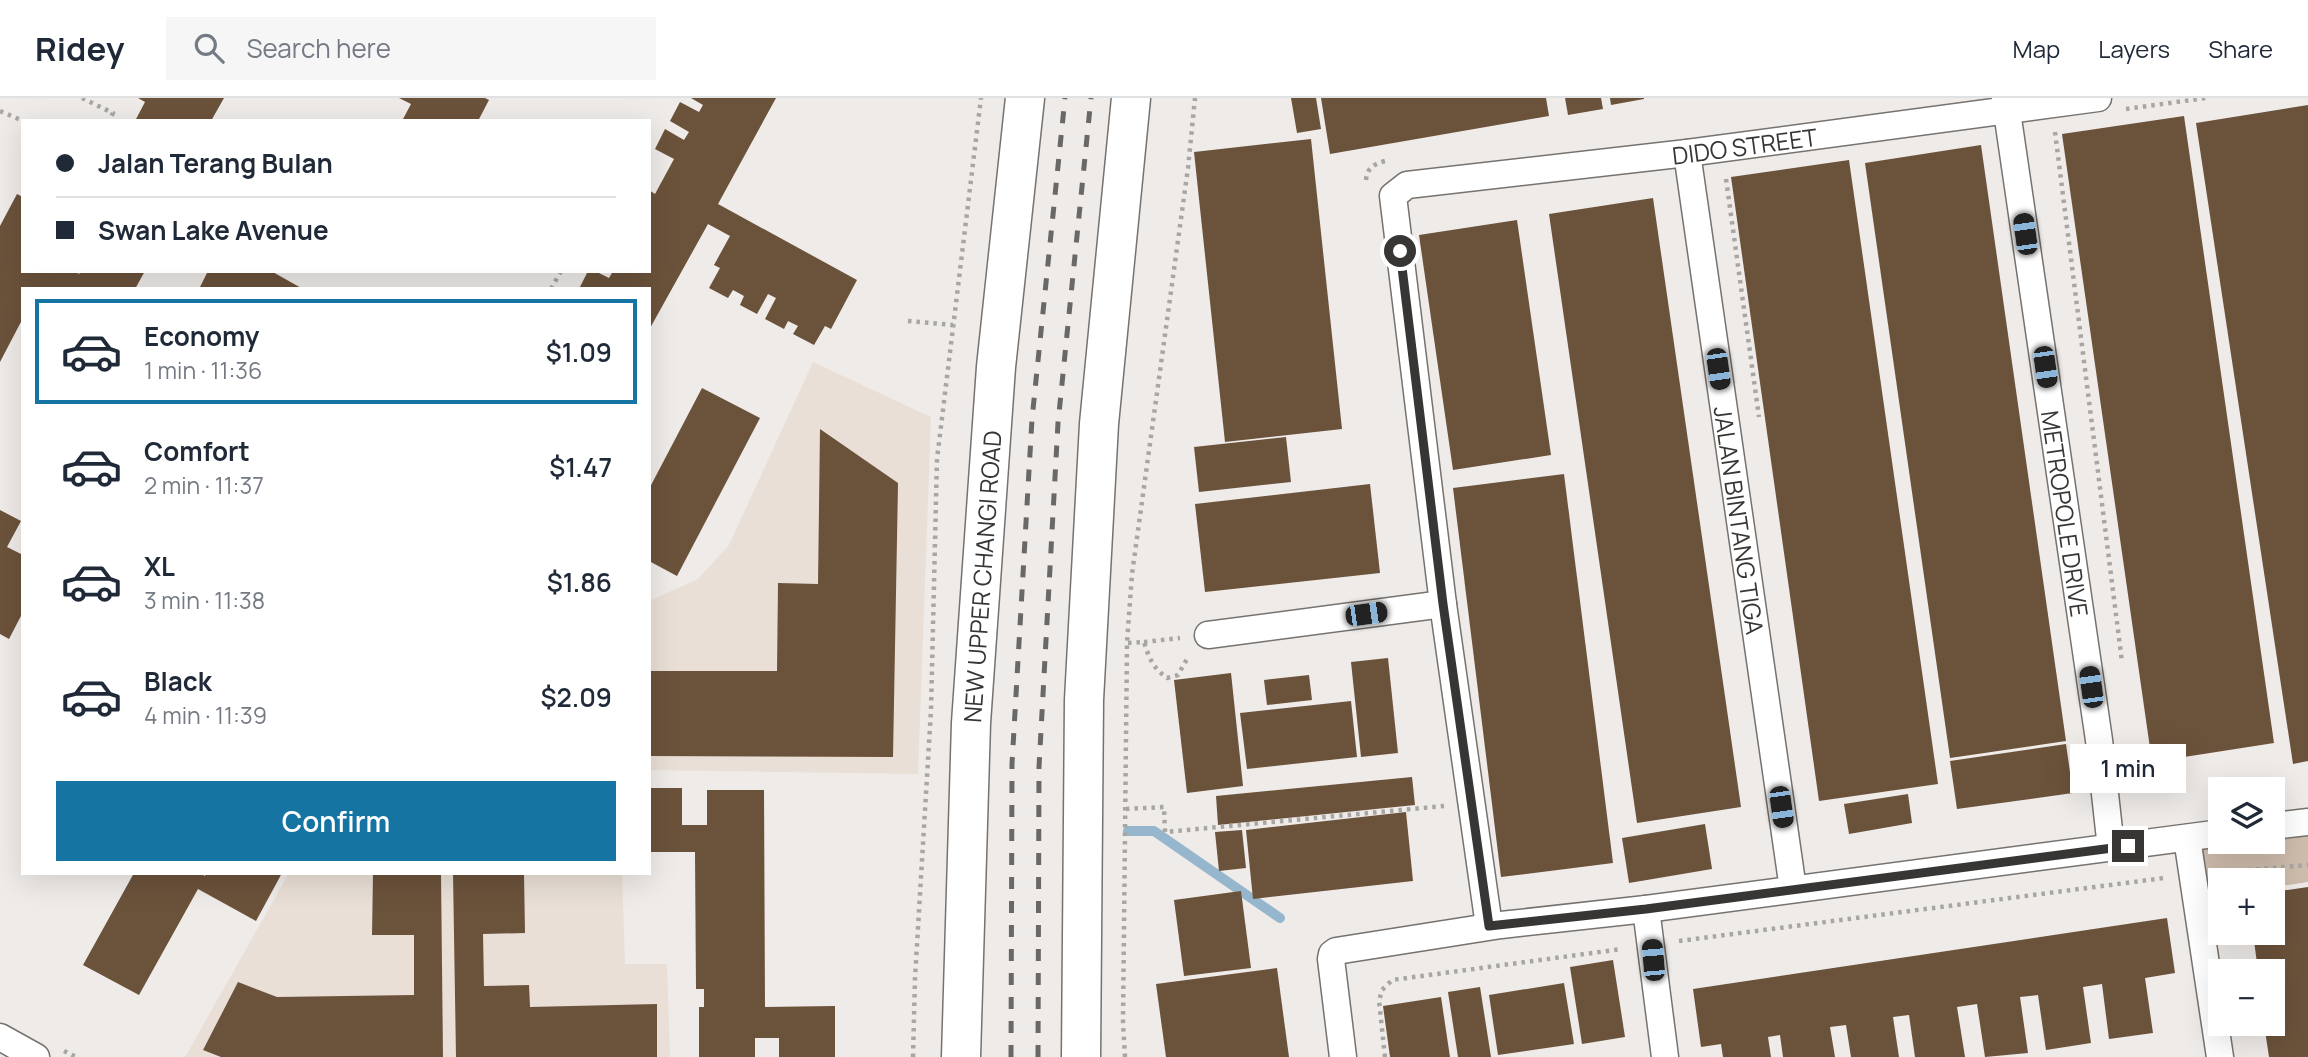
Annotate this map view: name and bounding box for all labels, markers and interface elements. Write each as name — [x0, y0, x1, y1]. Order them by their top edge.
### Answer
search box — [166, 17, 656, 80]
text: Ridey — [35, 26, 124, 71]
icon: search — [190, 29, 228, 67]
text: Search here — [246, 30, 391, 66]
text: Map — [2013, 32, 2060, 65]
text: Layers — [2098, 32, 2170, 65]
text: Share — [2208, 32, 2273, 65]
street label: DIDO STREET — [1670, 119, 1820, 171]
text: Jalan Terang Bulan — [98, 145, 333, 181]
text: Swan Lake Avenue — [98, 212, 329, 248]
car — [2012, 212, 2039, 256]
route start — [1384, 235, 1416, 267]
text: Economy — [144, 318, 259, 354]
icon: car — [60, 320, 123, 383]
text: $1.09 — [546, 334, 612, 370]
car — [2032, 345, 2059, 389]
car — [1705, 347, 1732, 391]
text: 1 min · 11:36 — [144, 354, 262, 386]
street label: JALAN BINTANG TIGA — [1707, 404, 1773, 636]
street label: METROPOLE DRIVE — [2034, 408, 2097, 619]
street label: NEW UPPER CHANGI ROAD — [955, 429, 1008, 724]
text: Comfort — [144, 433, 250, 469]
icon: car — [60, 435, 123, 498]
text: $1.47 — [549, 449, 612, 485]
text: 2 min · 11:37 — [144, 469, 264, 501]
text: XL — [144, 548, 175, 584]
icon: car — [60, 550, 123, 613]
text: $1.86 — [547, 564, 612, 600]
text: 3 min · 11:38 — [144, 584, 265, 616]
car — [1344, 601, 1389, 627]
text: Black — [144, 663, 212, 699]
icon: car — [60, 665, 123, 728]
car — [2078, 665, 2105, 709]
text: $2.09 — [540, 679, 612, 715]
text: 4 min · 11:39 — [144, 699, 267, 731]
callout: 1 min — [2070, 744, 2186, 794]
text: 1 min — [2101, 752, 2155, 784]
map controls — [2208, 777, 2285, 1036]
button: layers — [2208, 777, 2285, 854]
button: Confirm — [56, 781, 616, 861]
car — [1768, 785, 1795, 829]
route end — [2112, 830, 2144, 862]
button: + — [2208, 868, 2285, 945]
car — [1641, 938, 1666, 982]
button: − — [2208, 959, 2285, 1036]

